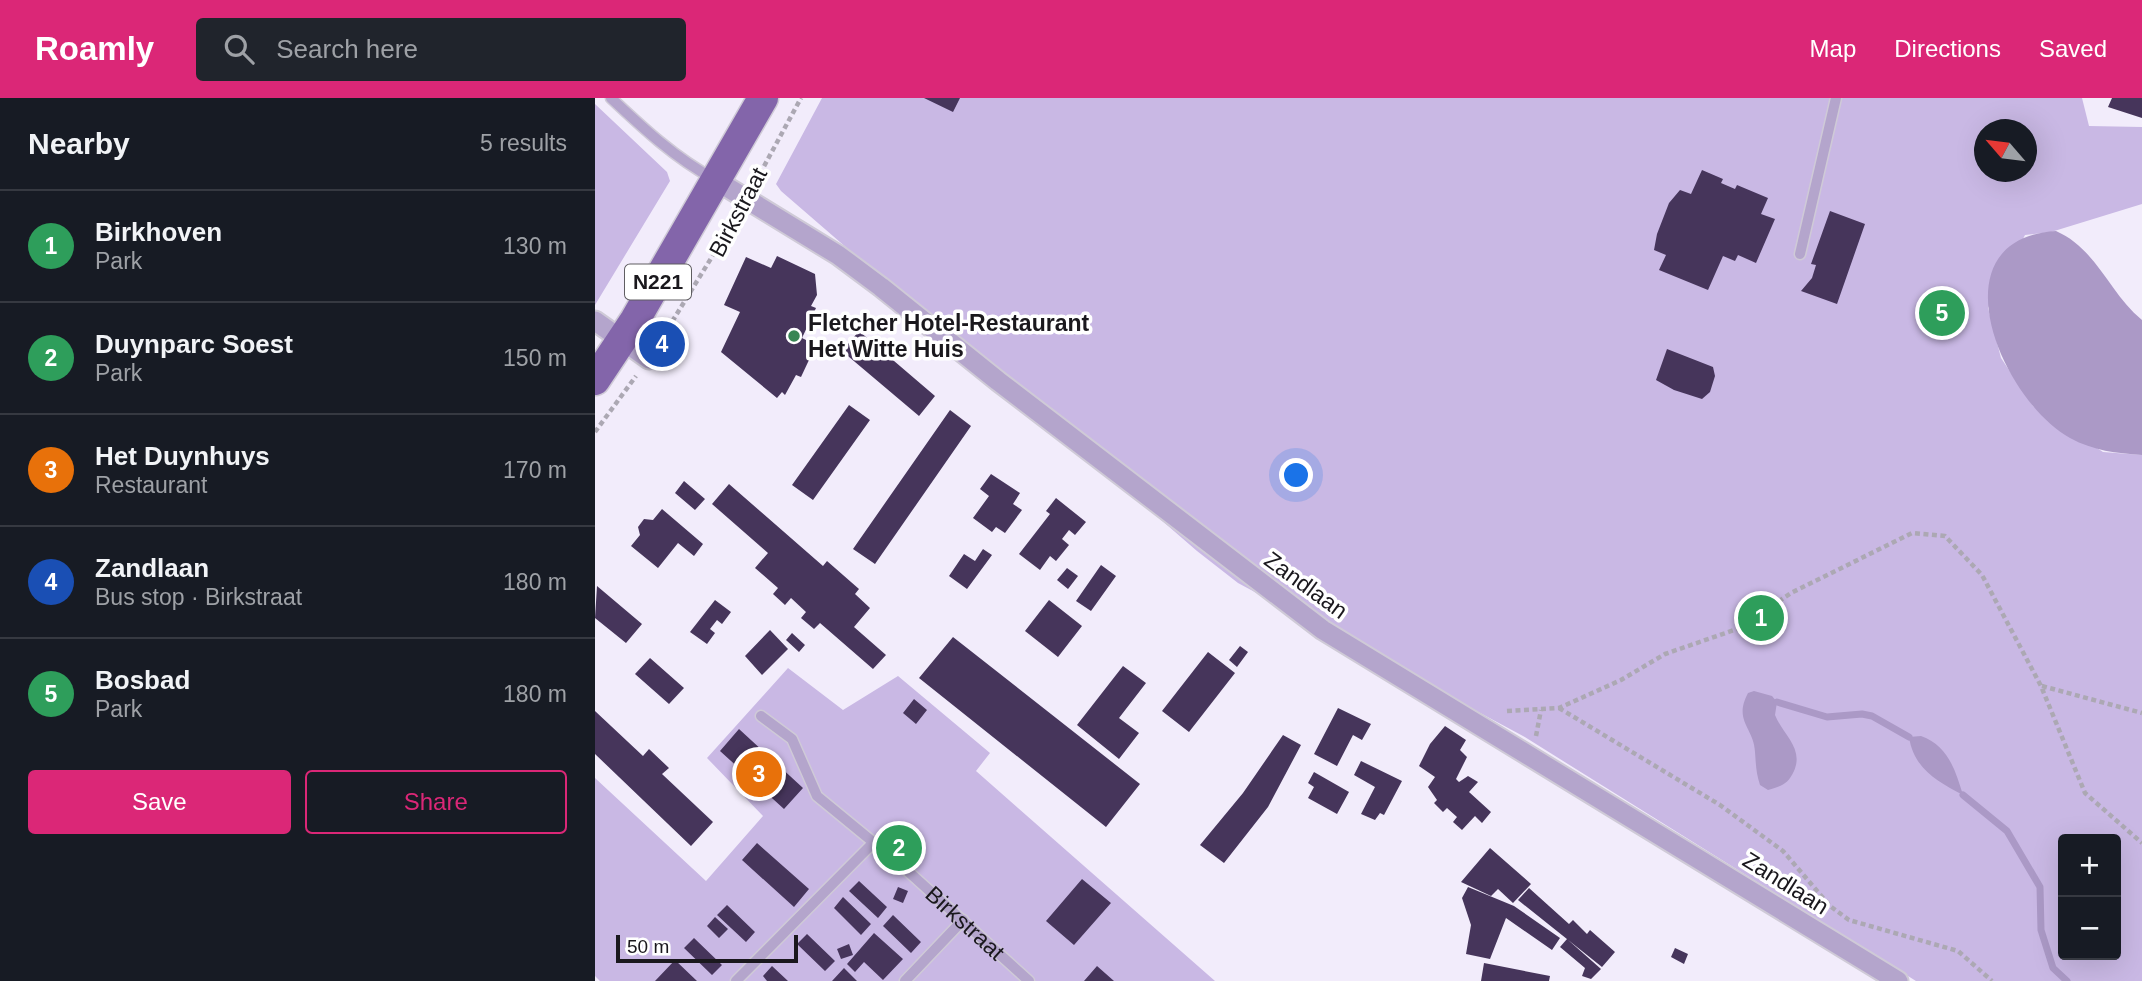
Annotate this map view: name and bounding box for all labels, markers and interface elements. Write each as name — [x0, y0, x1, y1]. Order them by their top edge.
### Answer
search box — [196, 18, 686, 81]
text: Roamly — [35, 30, 154, 67]
icon: search — [220, 30, 258, 68]
text: Search here — [276, 34, 418, 64]
text: Map — [1810, 35, 1856, 62]
text: Directions — [1894, 35, 2001, 62]
text: Saved — [2039, 35, 2107, 62]
north arrow — [1974, 119, 2037, 182]
text: Nearby — [28, 127, 130, 160]
text: 5 results — [480, 130, 567, 156]
street label: Birkstraat — [704, 162, 773, 261]
text: Birkhoven — [95, 217, 222, 247]
text: 1 — [45, 233, 57, 259]
text: 130 m — [503, 233, 567, 259]
text: Park — [95, 248, 142, 274]
road number: N221 — [625, 264, 691, 300]
pin: 5 — [1919, 287, 1965, 339]
place label: Fletcher Hotel-Restaurant Het Witte Huis — [808, 310, 1090, 362]
pin: 4 — [639, 318, 685, 370]
marker: Fletcher Hotel-Restaurant Het Witte Huis — [786, 328, 802, 344]
text: Duynparc Soest — [95, 329, 293, 359]
text: 2 — [45, 345, 57, 371]
text: 150 m — [503, 345, 567, 371]
text: Park — [95, 360, 142, 386]
text: Het Duynhuys — [95, 441, 270, 471]
text: 3 — [45, 457, 57, 483]
text: 170 m — [503, 457, 567, 483]
your location — [1279, 458, 1313, 492]
text: Restaurant — [95, 472, 208, 498]
street label: Zandlaan — [1260, 546, 1352, 624]
text: Zandlaan — [95, 553, 209, 583]
text: 4 — [45, 569, 57, 595]
text: 180 m — [503, 569, 567, 595]
text: Bus stop · Birkstraat — [95, 584, 302, 610]
pin: 1 — [1738, 592, 1784, 644]
text: Bosbad — [95, 665, 190, 695]
text: 5 — [45, 681, 57, 707]
text: 180 m — [503, 681, 567, 707]
text: Park — [95, 696, 142, 722]
pin: 3 — [736, 748, 782, 800]
button: Save — [28, 770, 291, 834]
button: Share — [305, 770, 567, 834]
pin: 2 — [876, 822, 922, 874]
map controls — [2058, 834, 2121, 960]
button: + — [2058, 834, 2121, 897]
street label: Zandlaan — [1738, 847, 1834, 919]
street label: Birkstraat — [920, 881, 1010, 966]
button: − — [2058, 897, 2121, 960]
scale bar — [616, 932, 798, 964]
text: 50 m — [627, 936, 669, 957]

